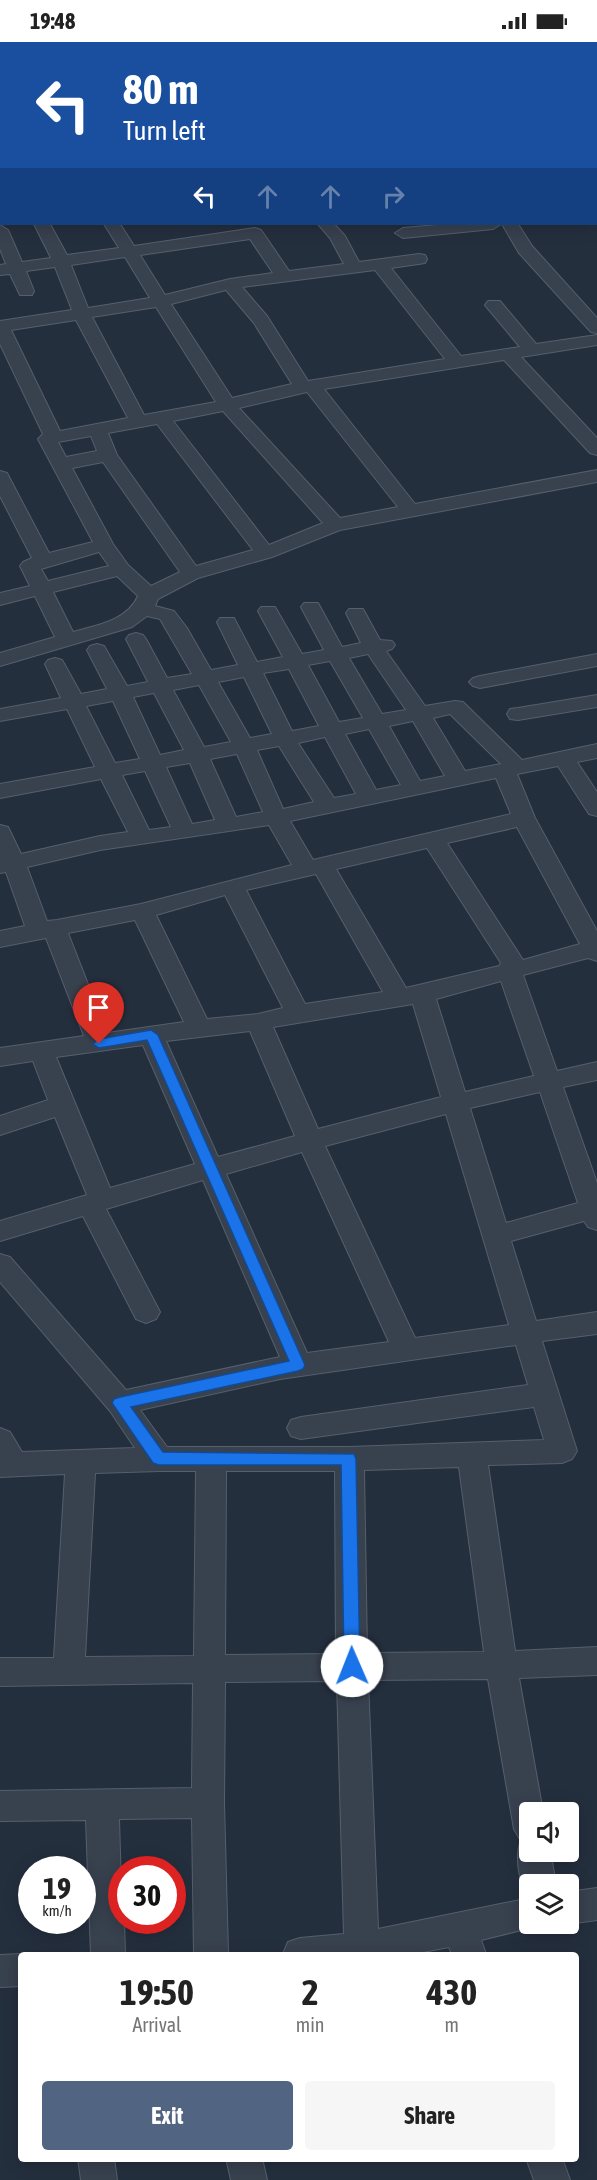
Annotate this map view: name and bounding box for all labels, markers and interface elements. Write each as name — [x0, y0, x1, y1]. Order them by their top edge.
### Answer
text: 19:48 — [30, 8, 75, 34]
text: 80 m — [123, 65, 198, 113]
icon: left — [24, 66, 102, 144]
text: Turn left — [123, 115, 206, 146]
icon: left — [188, 180, 221, 213]
icon: ahead — [251, 180, 284, 213]
icon: ahead — [314, 180, 347, 213]
icon: right — [377, 180, 410, 213]
pin — [73, 982, 124, 1044]
icon: arrive — [82, 991, 115, 1024]
position arrow — [320, 1634, 384, 1698]
map controls — [519, 1802, 579, 1934]
button: sound — [519, 1802, 579, 1862]
speed limit sign: 30 — [108, 1856, 186, 1934]
text: 19 — [43, 1871, 71, 1905]
button: layers — [519, 1874, 579, 1934]
text: km/h — [42, 1902, 72, 1919]
text: 19:50 — [120, 1971, 194, 2013]
text: 2 — [302, 1971, 319, 2013]
text: 430 — [426, 1971, 477, 2013]
text: Arrival — [132, 2013, 181, 2036]
text: min — [296, 2013, 325, 2036]
text: m — [445, 2013, 459, 2036]
button: Exit — [42, 2081, 293, 2150]
button: Share — [305, 2081, 555, 2150]

